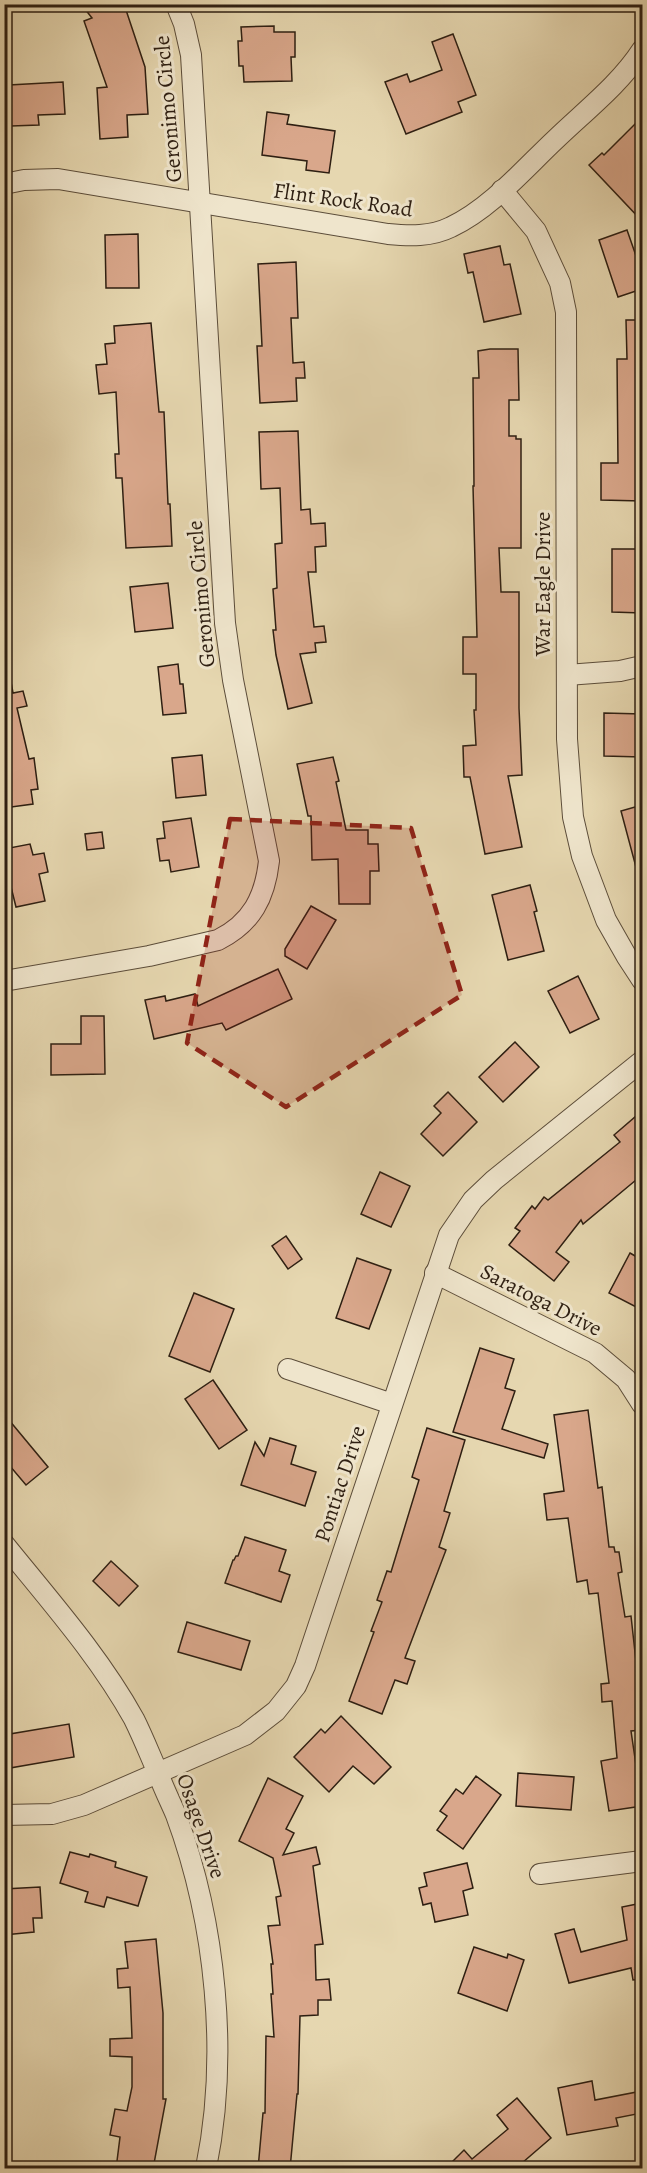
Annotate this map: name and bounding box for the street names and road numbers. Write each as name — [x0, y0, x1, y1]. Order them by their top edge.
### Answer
street label: Geronimo Circle — [147, 34, 189, 184]
street label: Flint Rock Road — [271, 175, 415, 225]
street label: War Eagle Drive — [528, 512, 558, 657]
street label: Geronimo Circle — [180, 519, 222, 669]
street label: Saratoga Drive — [475, 1256, 607, 1344]
street label: Pontiac Drive — [307, 1422, 373, 1546]
street label: Osage Drive — [169, 1770, 233, 1882]

